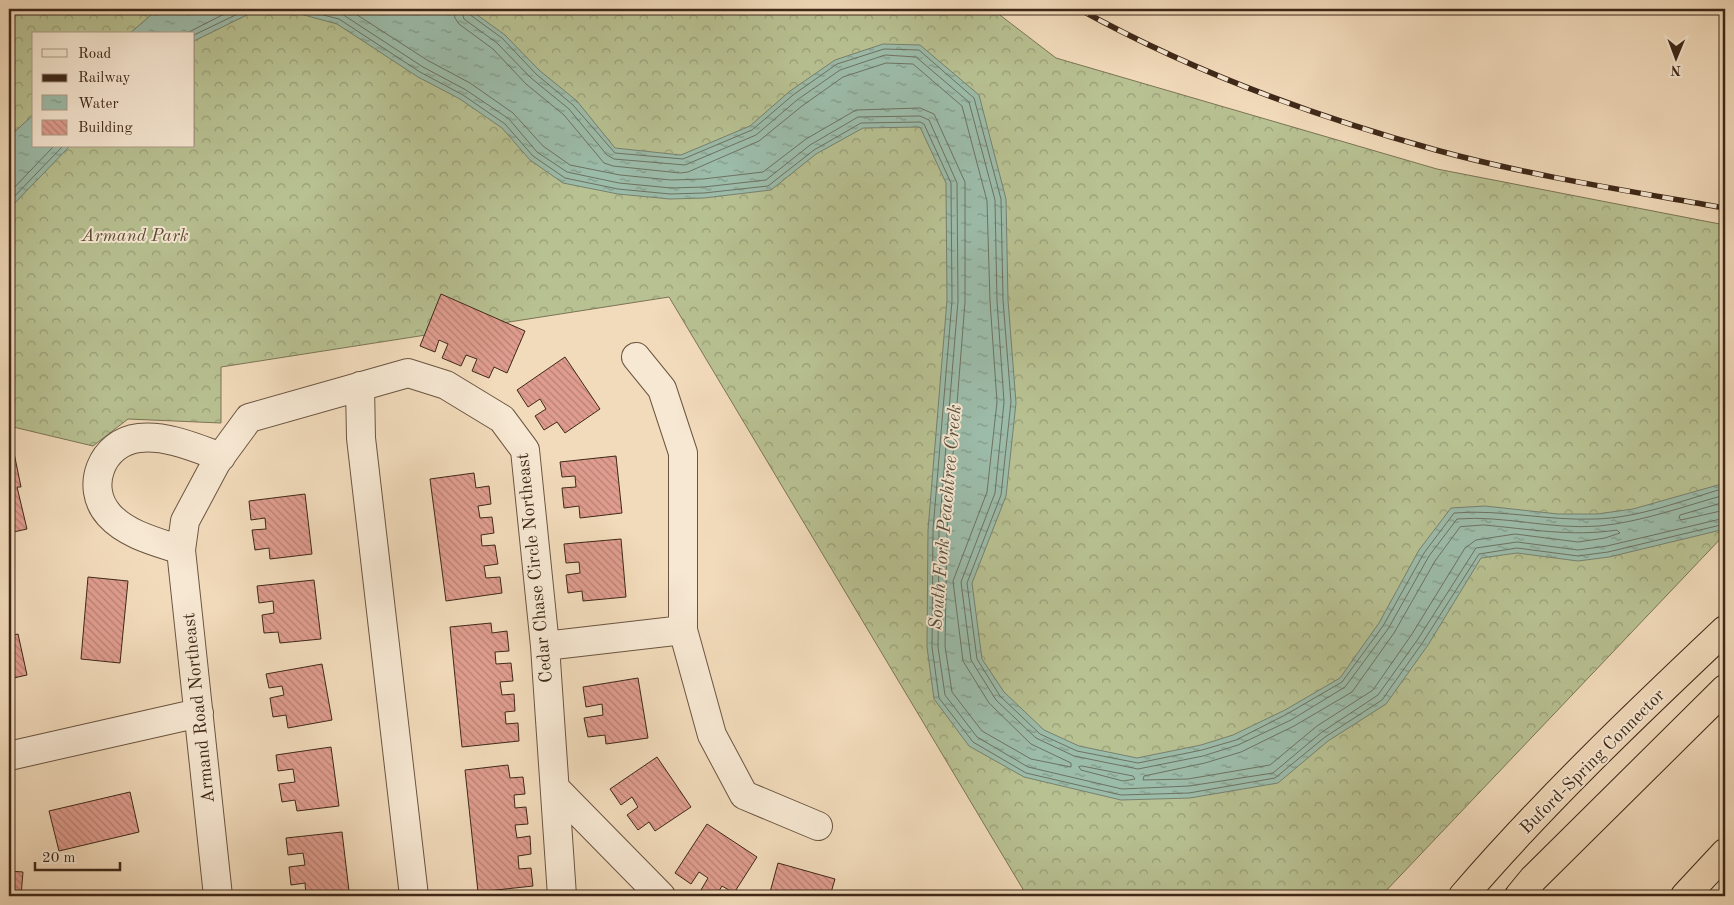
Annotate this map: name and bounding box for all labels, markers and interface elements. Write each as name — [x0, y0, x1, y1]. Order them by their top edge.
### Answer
legend — [32, 32, 195, 148]
north arrow — [1652, 32, 1702, 82]
text: Road — [78, 47, 112, 62]
text: N — [1670, 63, 1681, 77]
text: Railway — [78, 71, 131, 86]
text: Water — [78, 97, 119, 112]
text: Building — [78, 121, 133, 136]
park label: Armand Park — [80, 227, 189, 245]
water label: South Fork Peachtree Creek — [927, 404, 966, 631]
street label: Cedar Chase Circle Northeast — [514, 452, 556, 684]
street label: Armand Road Northeast — [180, 612, 218, 804]
street label: Buford-Spring Connector — [1517, 685, 1669, 838]
scale bar — [35, 840, 120, 872]
text: 20 m — [42, 851, 76, 866]

